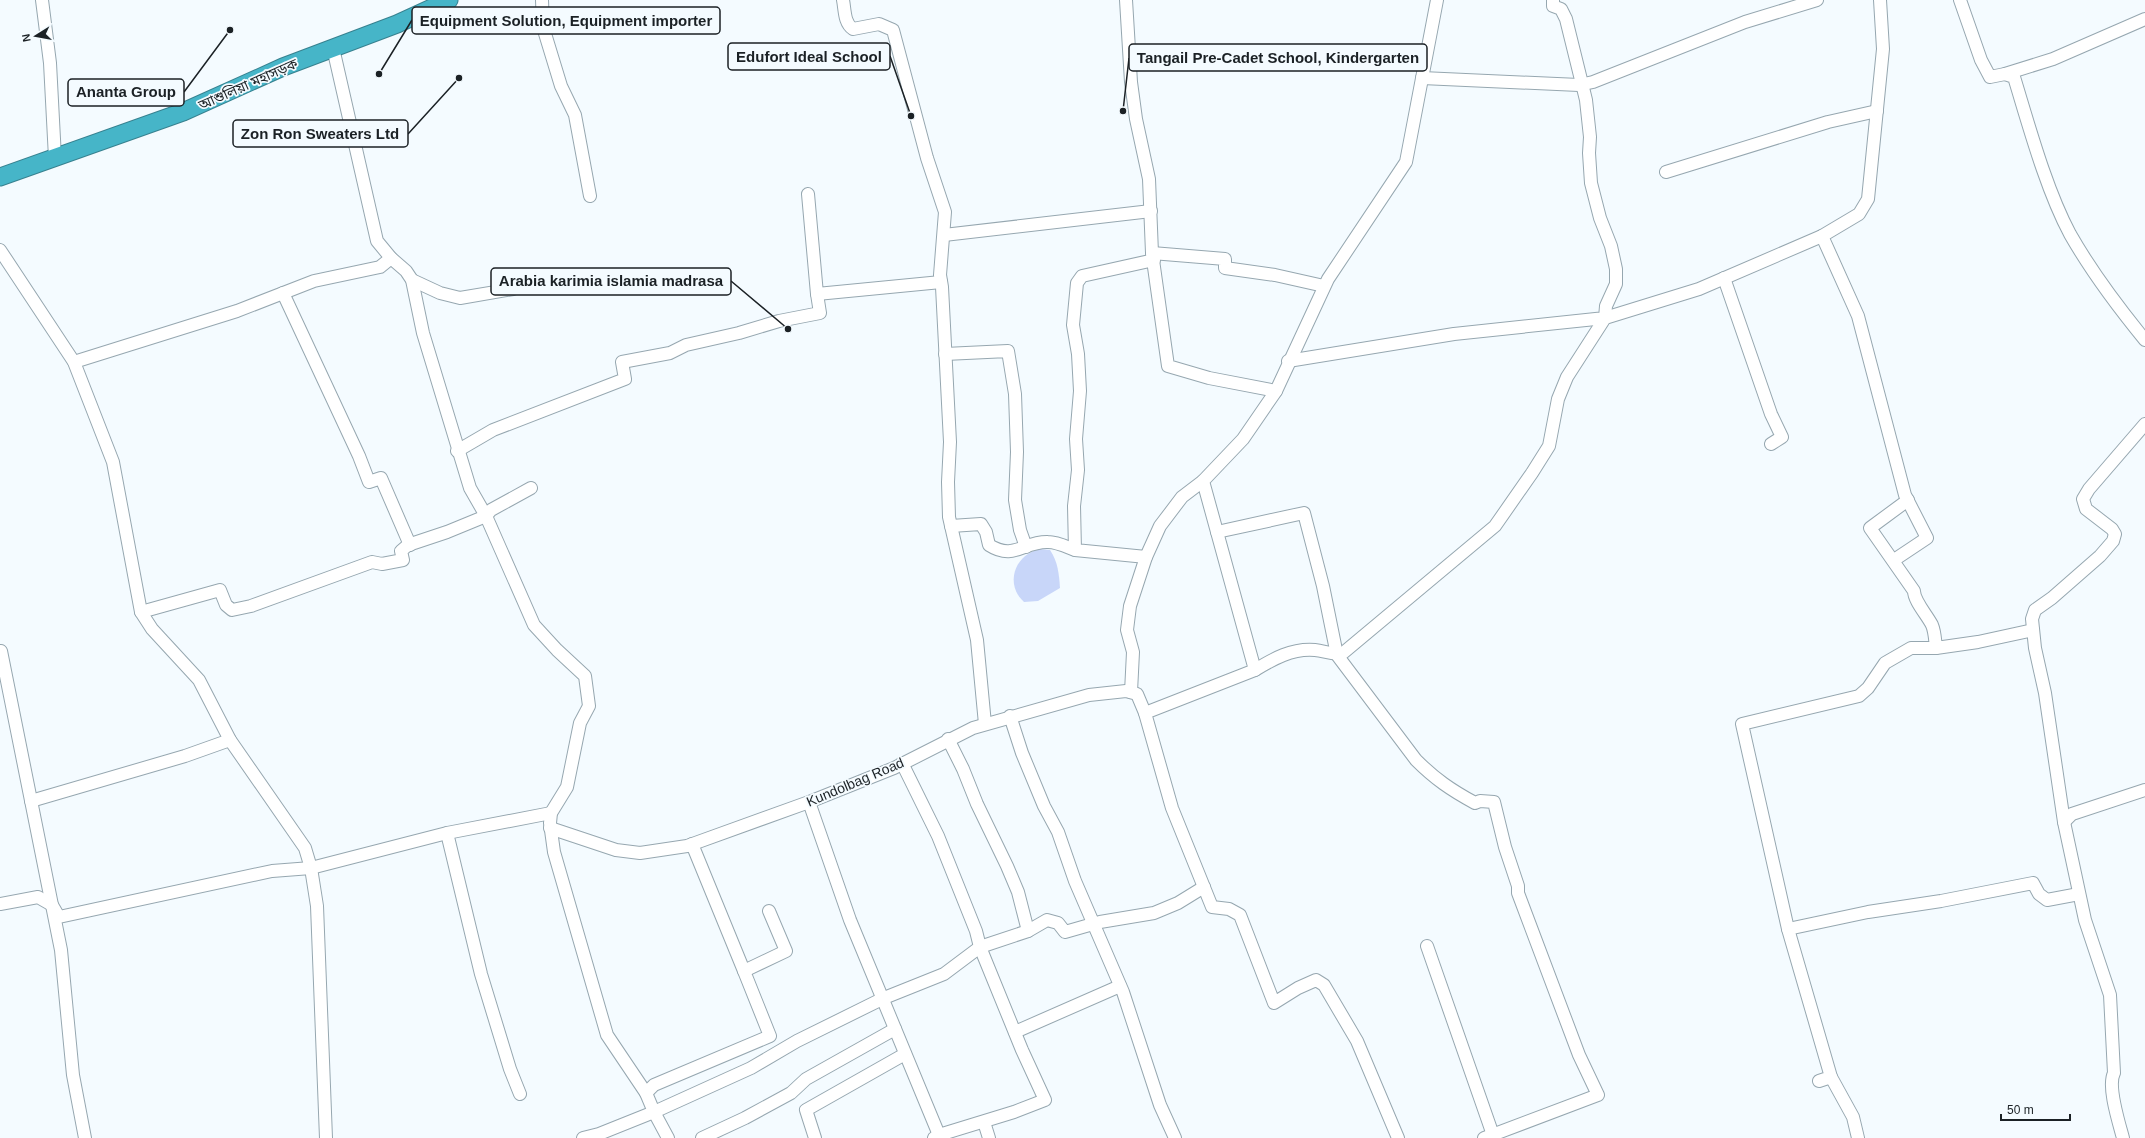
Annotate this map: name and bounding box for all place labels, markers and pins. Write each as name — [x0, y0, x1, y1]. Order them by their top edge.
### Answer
callout: Equipment Solution, Equipment importer — [412, 7, 720, 34]
callout: Edufort Ideal School — [728, 43, 890, 70]
callout: Tangail Pre-Cadet School, Kindergarten — [1129, 44, 1427, 71]
callout: Ananta Group — [68, 79, 184, 106]
callout: Zon Ron Sweaters Ltd — [233, 120, 408, 147]
callout: Arabia karimia islamia madrasa — [491, 268, 731, 295]

